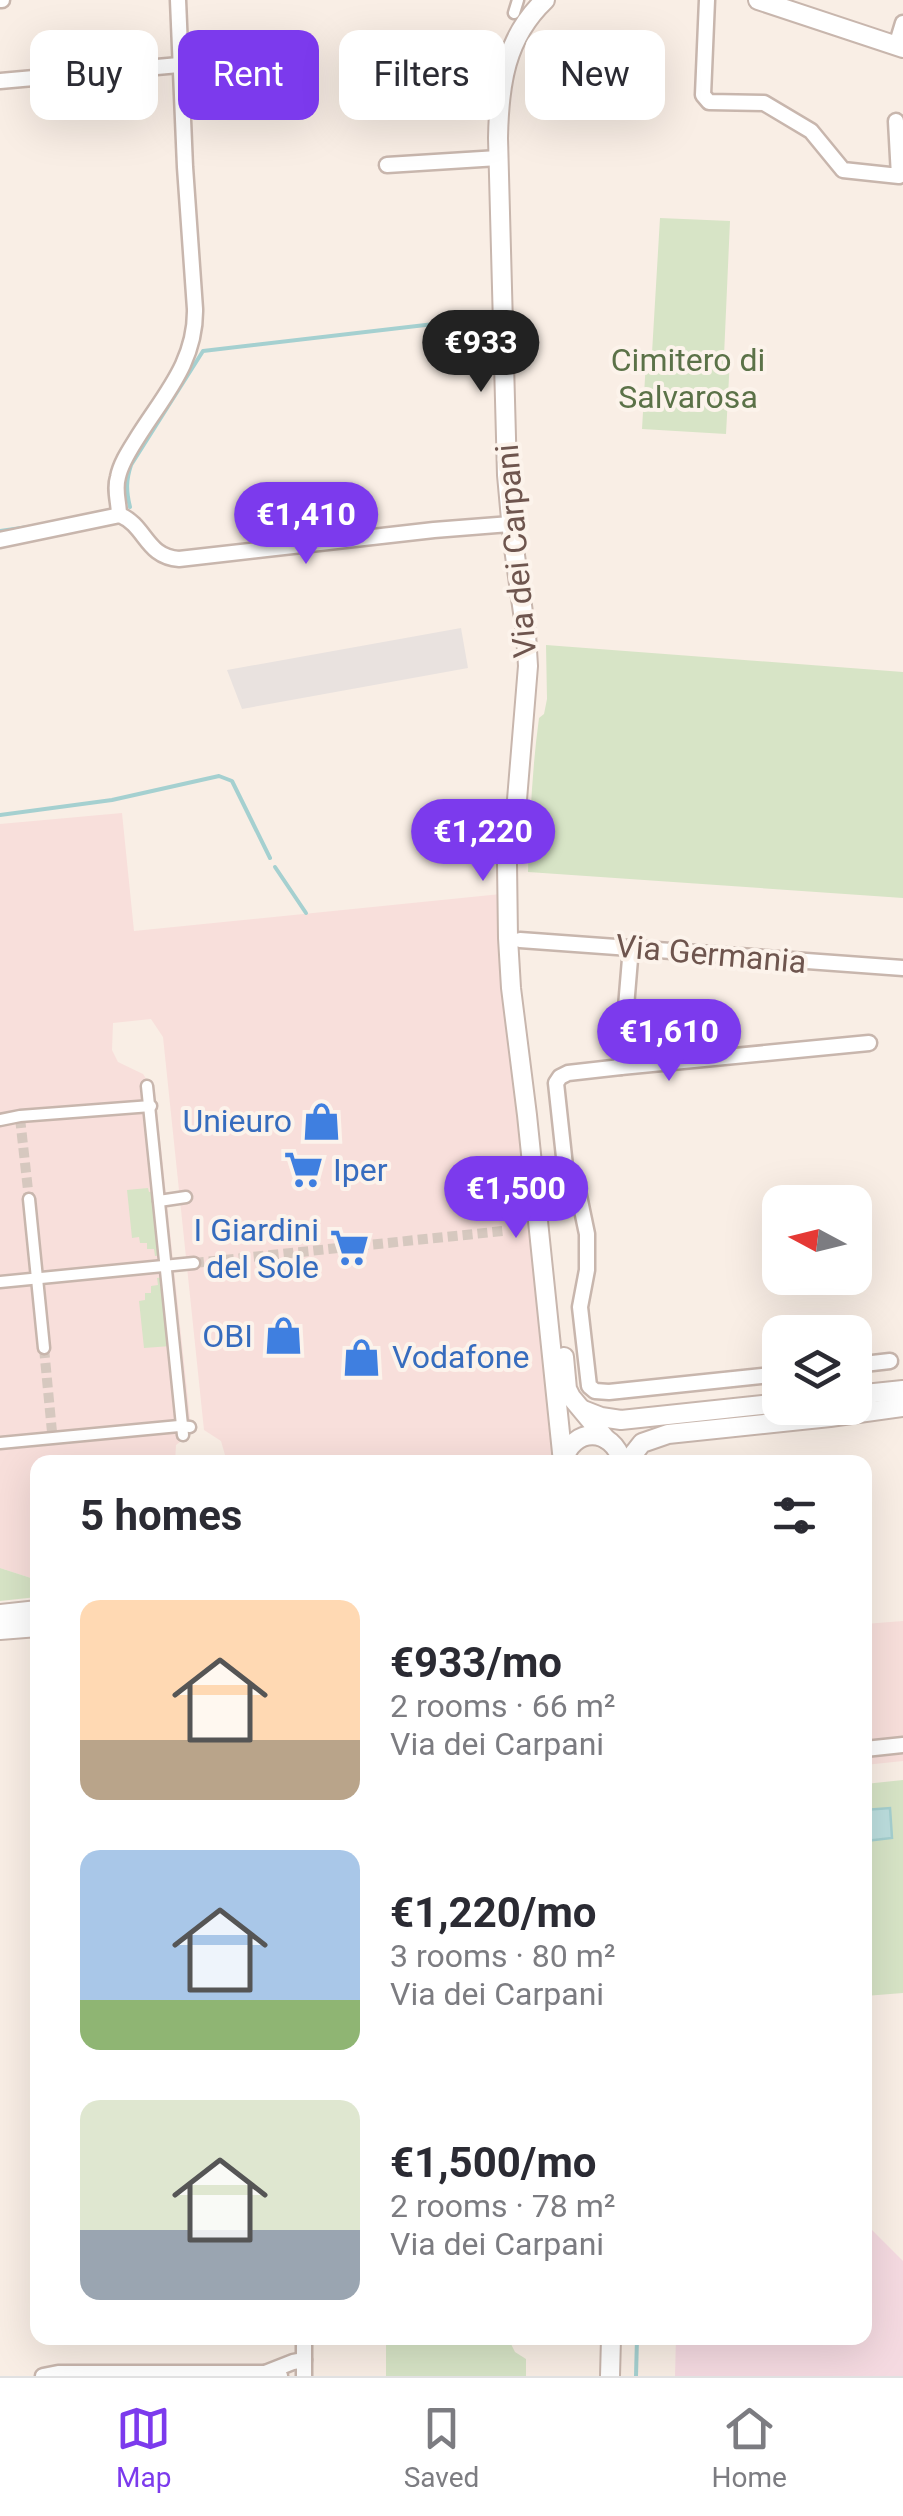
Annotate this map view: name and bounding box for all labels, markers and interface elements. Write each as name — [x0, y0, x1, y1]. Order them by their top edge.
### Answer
chip: Buy — [30, 30, 158, 120]
chip: Rent — [178, 30, 319, 120]
chip: Filters — [339, 30, 505, 120]
chip: New — [525, 30, 665, 120]
pin: €933 — [422, 310, 540, 395]
text: €933 — [444, 323, 518, 361]
park label: Cimitero di Salvarosa — [611, 341, 765, 416]
street label: Via dei Carpani — [488, 443, 544, 659]
pin: €1,410 — [225, 482, 387, 567]
text: €1,410 — [256, 495, 356, 533]
pin: €1,220 — [402, 799, 564, 884]
text: €1,220 — [433, 812, 533, 850]
street label: Via Germania — [614, 927, 808, 981]
pin: €1,610 — [588, 999, 750, 1084]
text: €1,610 — [619, 1012, 719, 1050]
shop icon: Unieuro — [301, 1100, 343, 1142]
place label: Unieuro — [182, 1102, 292, 1140]
supermarket icon: Iper — [282, 1149, 324, 1191]
place label: Iper — [333, 1151, 388, 1189]
pin: €1,500 — [435, 1156, 597, 1241]
text: €1,500 — [466, 1169, 566, 1207]
north arrow — [762, 1185, 872, 1295]
map controls — [762, 1185, 872, 1425]
place label: I Giardini del Sole — [194, 1211, 319, 1286]
supermarket icon: I Giardini del Sole — [328, 1227, 370, 1269]
shop icon: OBI — [262, 1315, 304, 1357]
button: layers — [762, 1315, 872, 1425]
place label: OBI — [202, 1317, 253, 1355]
shop icon: Vodafone — [341, 1336, 383, 1378]
place label: Vodafone — [392, 1338, 529, 1376]
icon: filters — [767, 1488, 822, 1543]
text: 5 homes — [80, 1491, 242, 1540]
text: €933/mo — [390, 1638, 562, 1687]
icon: home — [160, 1640, 280, 1760]
text: 2 rooms · 66 m² — [390, 1687, 615, 1725]
text: Via dei Carpani — [390, 1725, 604, 1763]
text: €1,220/mo — [390, 1888, 597, 1937]
icon: home — [160, 1890, 280, 2010]
text: 3 rooms · 80 m² — [390, 1937, 615, 1975]
text: Via dei Carpani — [390, 1975, 604, 2013]
text: €1,500/mo — [390, 2138, 597, 2187]
icon: home — [160, 2140, 280, 2260]
text: 2 rooms · 78 m² — [390, 2187, 615, 2225]
text: Via dei Carpani — [390, 2225, 604, 2263]
tab: Map — [116, 2401, 171, 2494]
tab: Saved — [404, 2401, 479, 2494]
tab: Home — [712, 2401, 787, 2494]

